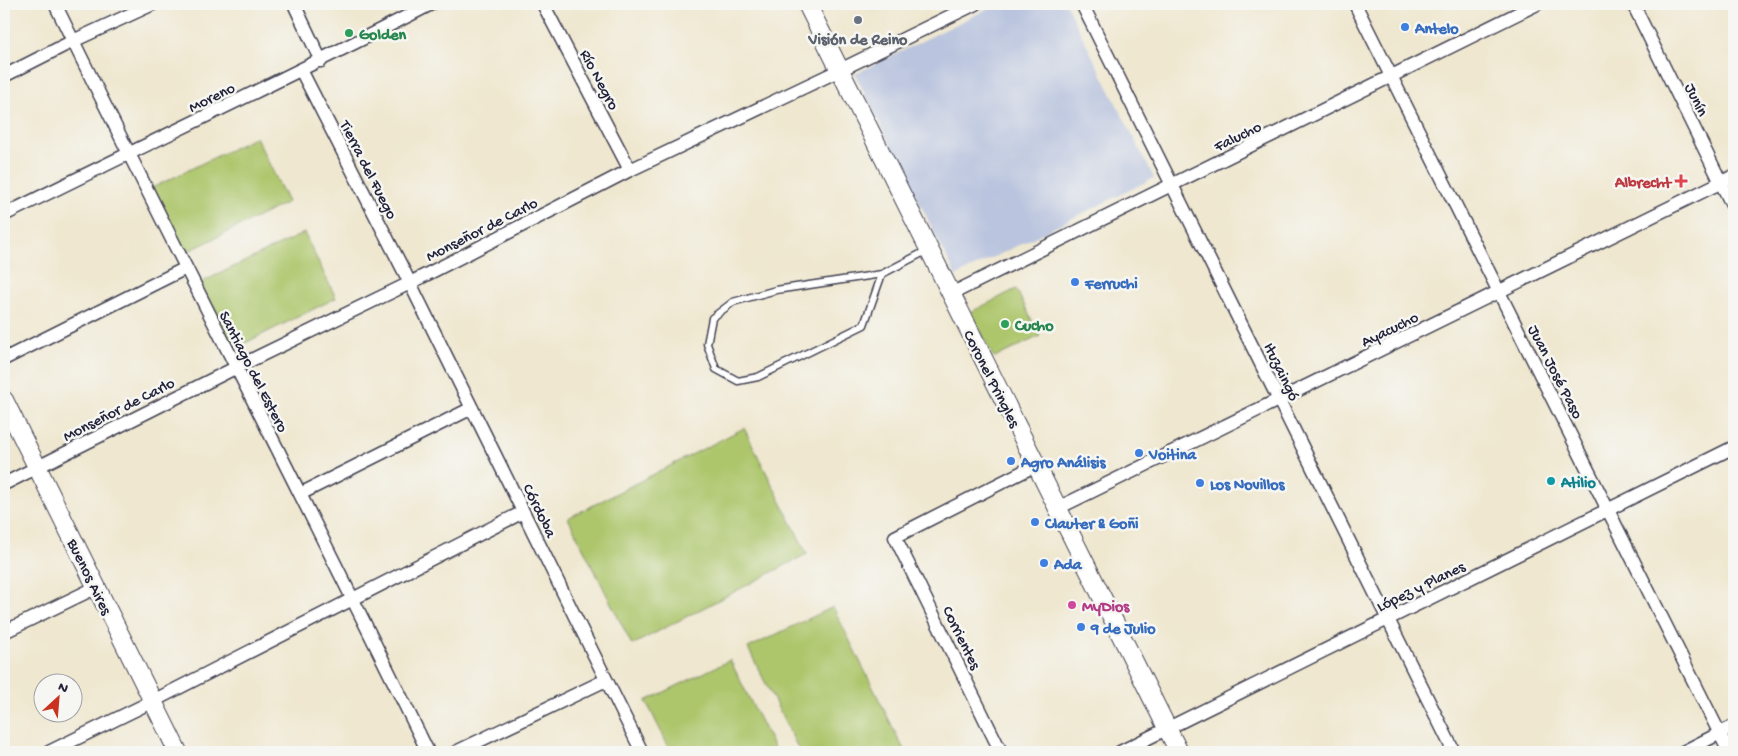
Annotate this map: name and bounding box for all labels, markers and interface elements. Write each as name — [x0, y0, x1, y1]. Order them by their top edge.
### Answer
marker: Visión de Reino — [852, 14, 864, 26]
marker: Antelo — [1399, 21, 1411, 33]
place label: Antelo — [1414, 21, 1459, 40]
marker: Golden — [343, 27, 355, 39]
place label: Golden — [359, 27, 407, 46]
place label: Visión de Reino — [808, 32, 908, 51]
street label: Río Negro — [574, 47, 622, 114]
street label: Moreno — [186, 80, 239, 118]
street label: Junín — [1679, 81, 1711, 121]
street label: Tierra del Fuego — [333, 117, 400, 223]
street label: Falucho — [1211, 119, 1265, 158]
place label: Albrecht — [1614, 175, 1672, 194]
marker: Albrecht — [1675, 175, 1687, 187]
street label: Monseñor de Carlo — [423, 195, 542, 267]
marker: Ferruchi — [1069, 276, 1081, 288]
place label: Ferruchi — [1084, 276, 1138, 295]
street label: Santiago del Estero — [213, 309, 291, 436]
street label: Ayacucho — [1359, 309, 1422, 353]
marker: Cucho — [999, 318, 1011, 330]
place label: Cucho — [1014, 318, 1054, 337]
street label: Juan José Paso — [1522, 322, 1586, 423]
street label: Coronel Pringles — [957, 328, 1023, 432]
street label: Ituzaingó — [1258, 340, 1302, 405]
street label: Monseñor de Carlo — [60, 375, 179, 447]
marker: Voitina — [1133, 447, 1145, 459]
place label: Voitina — [1148, 447, 1197, 466]
marker: Agro Análisis — [1005, 455, 1017, 467]
place label: Agro Análisis — [1020, 455, 1107, 474]
marker: Atilio — [1545, 475, 1557, 487]
place label: Atilio — [1560, 475, 1596, 494]
marker: Los Novillos — [1194, 477, 1206, 489]
place label: Los Novillos — [1210, 477, 1285, 496]
street label: Córdoba — [517, 481, 560, 543]
marker: Clauter & Goñi — [1029, 516, 1041, 528]
place label: Clauter & Goñi — [1044, 516, 1139, 535]
street label: Buenos Aires — [61, 536, 115, 620]
marker: Ada — [1038, 557, 1050, 569]
place label: Ada — [1053, 557, 1083, 576]
street label: López y Planes — [1374, 558, 1470, 618]
marker: MyDios — [1066, 599, 1078, 611]
place label: MyDios — [1082, 599, 1130, 618]
street label: Corrientes — [936, 604, 984, 674]
marker: 9 de Julio — [1075, 621, 1087, 633]
place label: 9 de Julio — [1090, 621, 1156, 640]
north arrow — [32, 674, 82, 724]
text: N — [55, 679, 70, 698]

